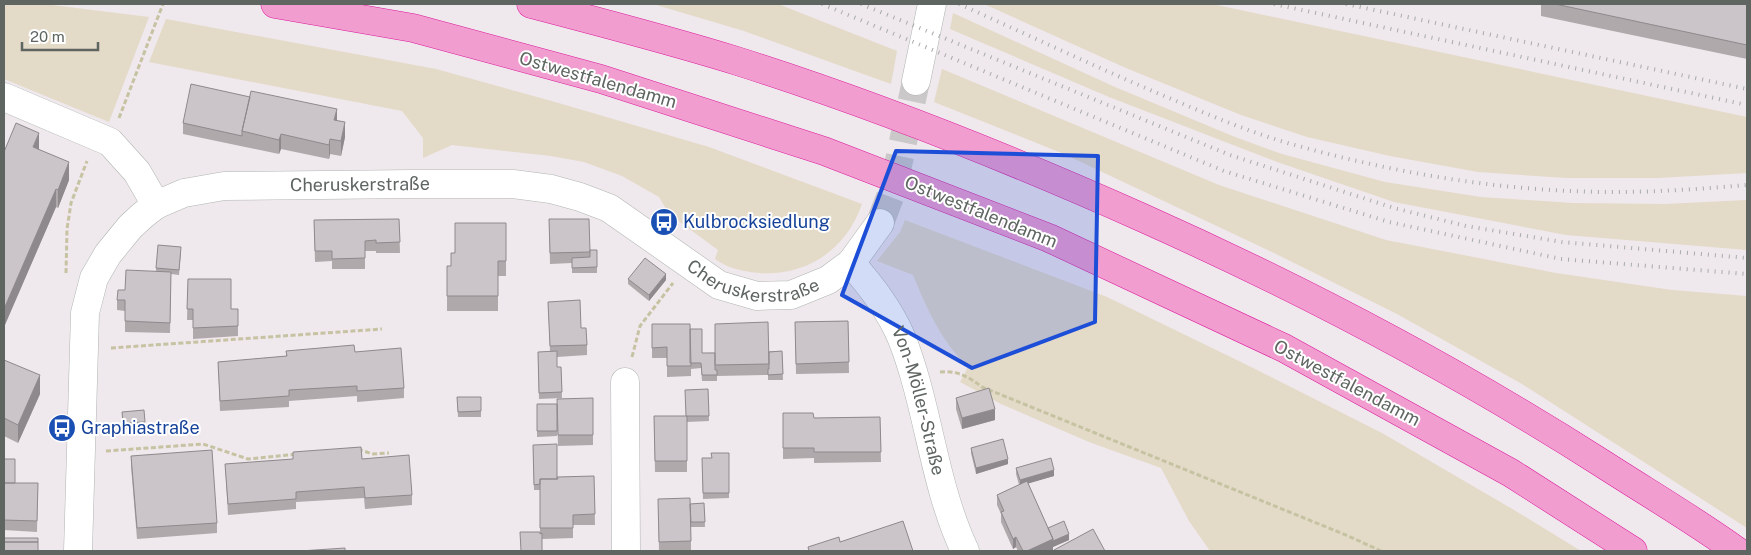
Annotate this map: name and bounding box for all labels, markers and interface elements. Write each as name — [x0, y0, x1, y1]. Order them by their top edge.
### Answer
scale bar — [22, 20, 99, 52]
text: 20 m — [30, 28, 65, 45]
street label: Ostwestfalendamm — [517, 47, 679, 112]
street label: Ostwestfalendamm — [902, 171, 1061, 252]
street label: Cheruskerstraße — [290, 173, 430, 195]
bus stop icon: Kulbrocksiedlung — [649, 207, 679, 237]
place label: Kulbrocksiedlung — [683, 211, 830, 232]
street label: Cheruskerstraße — [683, 255, 822, 307]
street label: Von-Möller-Straße — [888, 323, 949, 477]
street label: Ostwestfalendamm — [1270, 335, 1424, 430]
bus stop icon: Graphiastraße — [47, 413, 77, 443]
place label: Graphiastraße — [81, 417, 200, 438]

